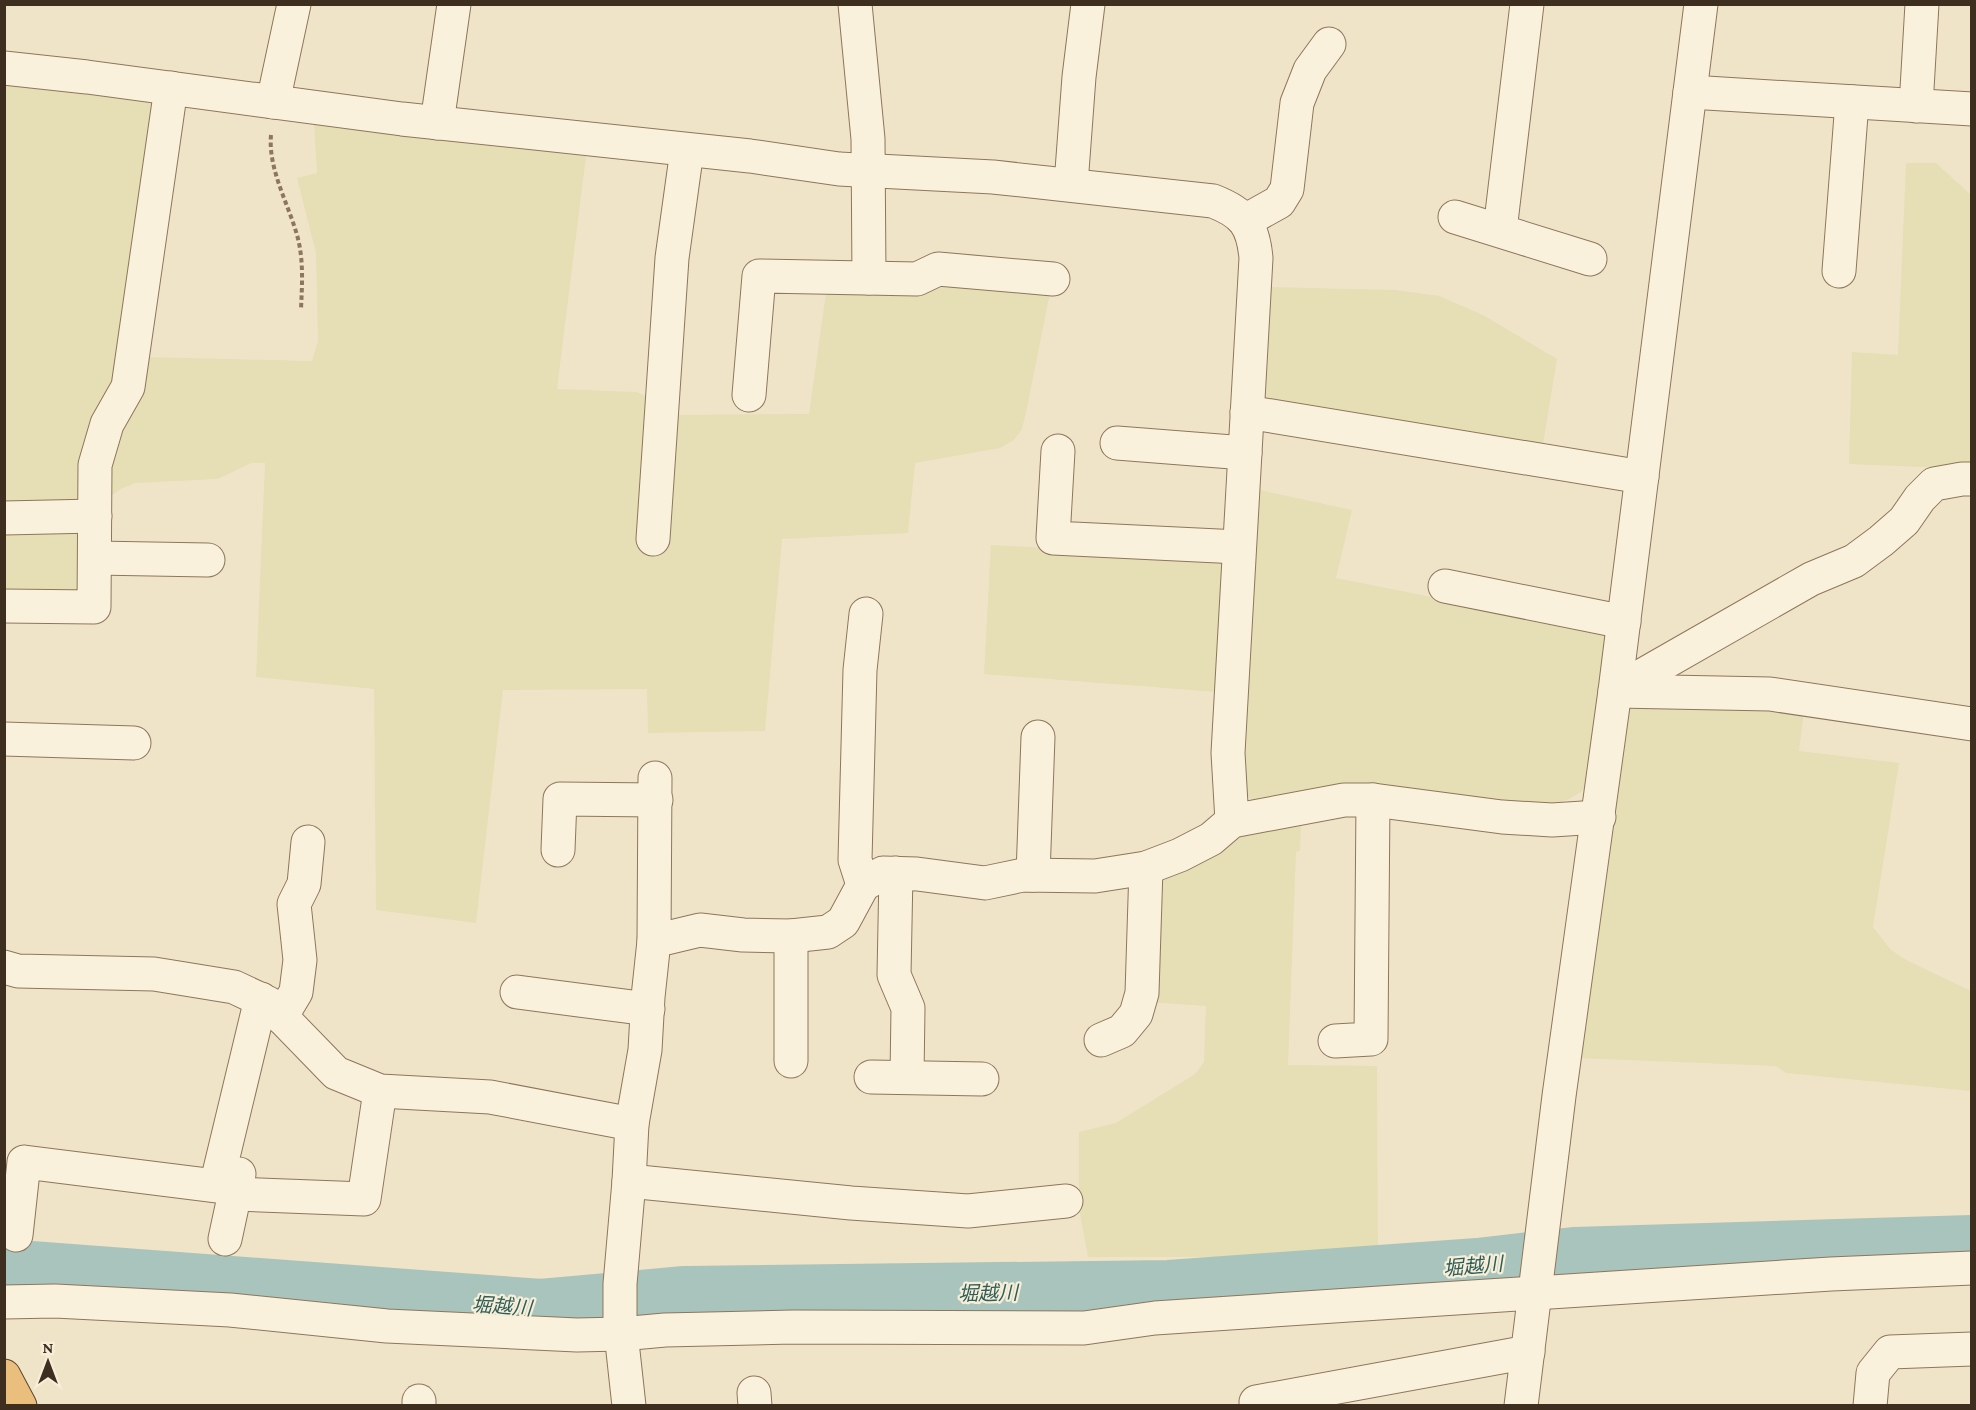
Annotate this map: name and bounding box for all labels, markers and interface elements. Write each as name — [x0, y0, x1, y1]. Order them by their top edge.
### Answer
water label: 堀越川 — [1442, 1252, 1506, 1280]
water label: 堀越川 — [958, 1281, 1020, 1305]
water label: 堀越川 — [471, 1293, 535, 1319]
north arrow — [18, 1332, 78, 1392]
text: N — [43, 1339, 54, 1356]

